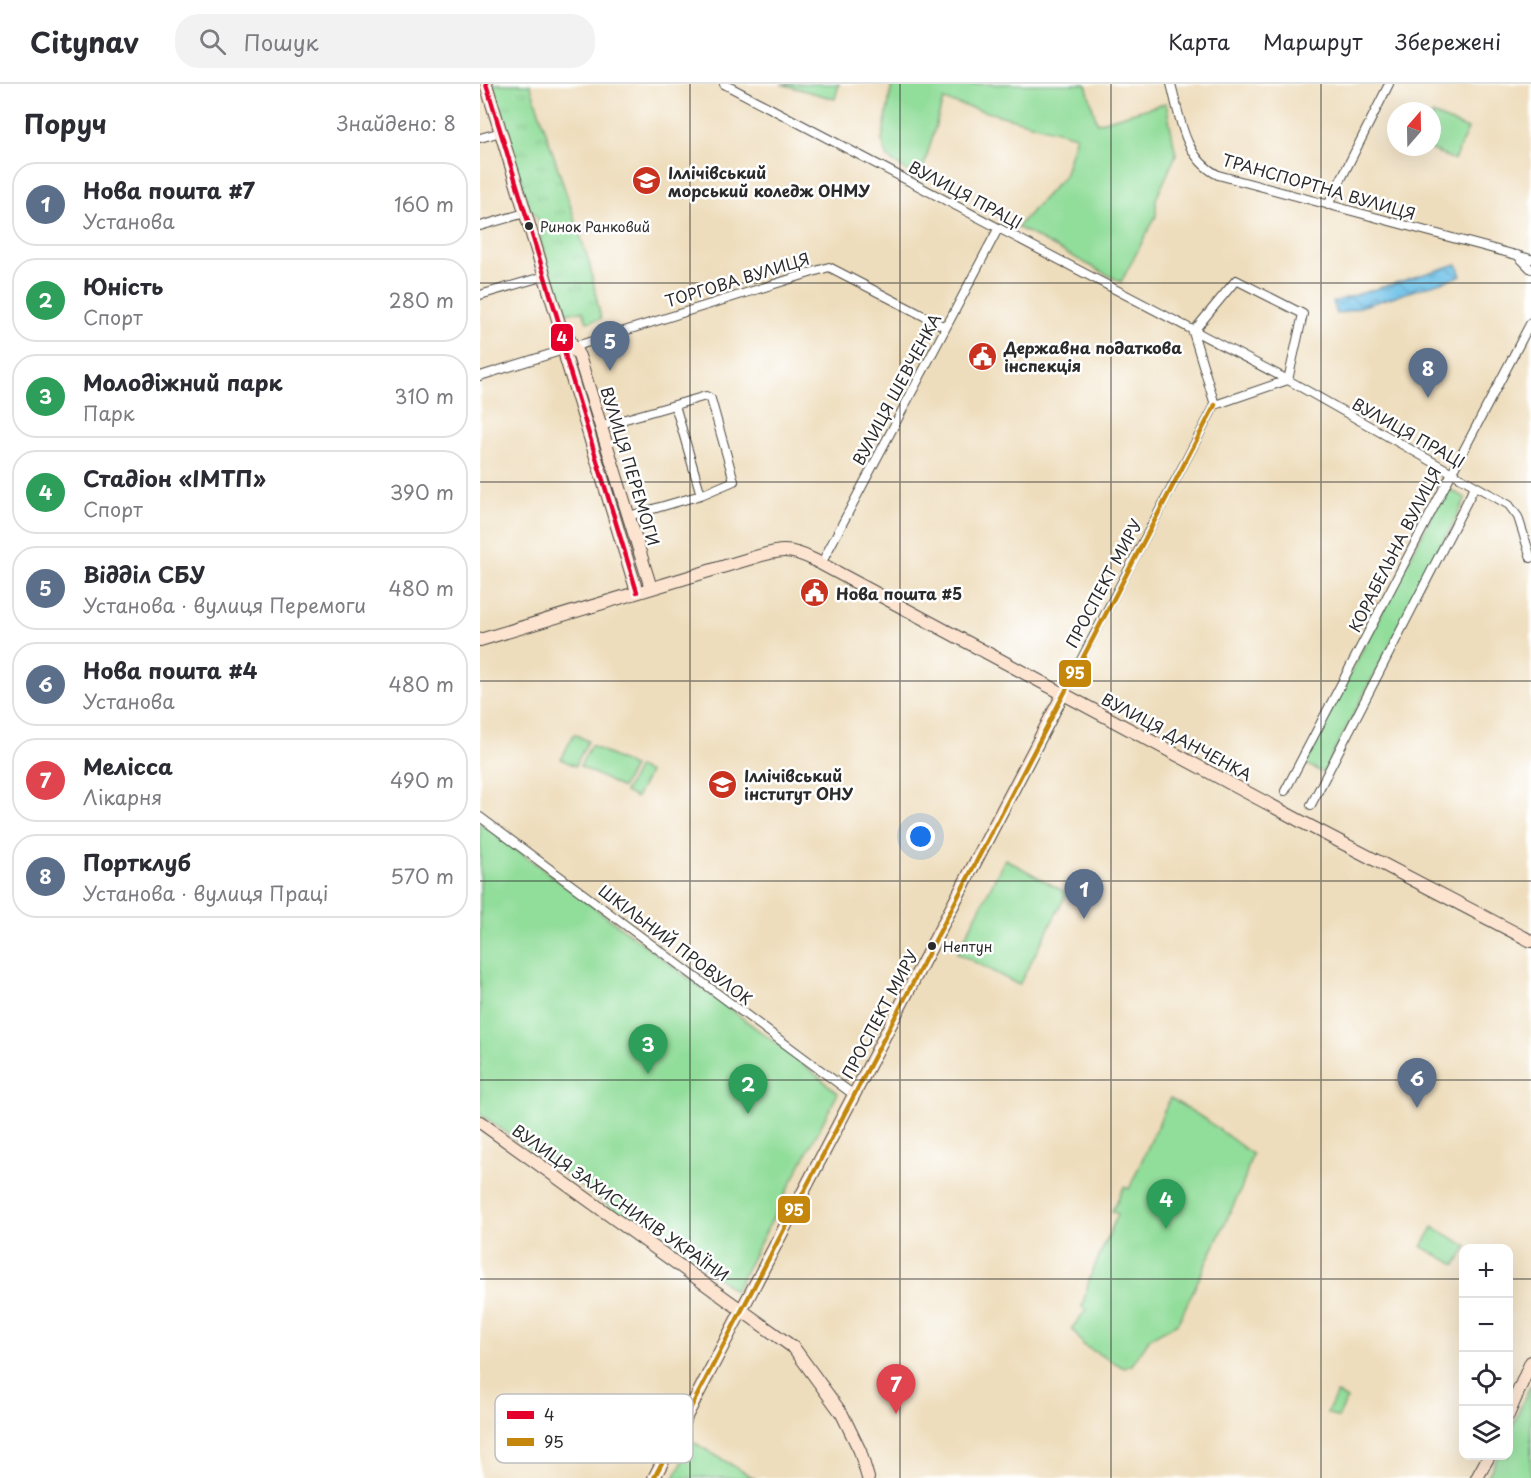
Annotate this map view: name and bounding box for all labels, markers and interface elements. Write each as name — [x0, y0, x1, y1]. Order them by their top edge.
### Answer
search box — [175, 14, 595, 68]
text: Citynav — [30, 20, 139, 63]
icon: search — [196, 25, 229, 58]
text: Пошук — [244, 25, 319, 58]
text: Карта — [1168, 25, 1230, 57]
text: Маршрут — [1263, 25, 1362, 57]
text: Збережені — [1395, 25, 1501, 57]
north arrow — [1387, 102, 1441, 156]
text: Поруч — [24, 104, 107, 143]
text: Знайдено: 8 — [337, 108, 456, 138]
street label: ТРАНСПОРТНА ВУЛИЦЯ — [1219, 147, 1419, 225]
street label: ВУЛИЦЯ ПРАЦІ — [905, 154, 1027, 234]
place label: Іллічівський морський коледж ОНМУ — [668, 160, 870, 202]
school or university icon: Іллічівський морський коледж ОНМУ — [631, 165, 663, 197]
text: Нова пошта #7 — [83, 173, 255, 206]
text: 1 — [41, 189, 50, 219]
text: 160 m — [394, 189, 454, 219]
text: Установа — [83, 206, 175, 236]
place label: Ринок Ранковий — [540, 216, 650, 237]
marker: Ринок Ранковий — [523, 220, 535, 232]
street label: ТОРГОВА ВУЛИЦЯ — [662, 246, 812, 312]
text: Юність — [83, 269, 163, 302]
text: 2 — [38, 285, 53, 315]
text: 280 m — [389, 285, 454, 315]
text: Спорт — [83, 302, 143, 332]
street label: ВУЛИЦЯ ШЕВЧЕНКА — [846, 309, 946, 469]
pin: 5 — [590, 322, 630, 371]
line badge: 4 — [550, 323, 574, 352]
text: 4 — [557, 325, 568, 349]
place label: Державна податкова інспекція — [1003, 335, 1182, 377]
public building icon: Державна податкова інспекція — [967, 340, 999, 372]
pin: 8 — [1408, 348, 1448, 398]
text: Молодіжний парк — [83, 365, 283, 398]
text: 3 — [39, 381, 52, 411]
text: 310 m — [394, 381, 454, 411]
street label: ВУЛИЦЯ ПЕРЕМОГИ — [595, 383, 667, 549]
street label: ВУЛИЦЯ ПРАЦІ — [1348, 391, 1470, 473]
text: Парк — [83, 398, 135, 428]
text: Стадіон «ІМТП» — [83, 461, 266, 494]
street label: КОРАБЕЛЬНА ВУЛИЦЯ — [1342, 462, 1446, 636]
text: 4 — [39, 477, 52, 507]
text: 390 m — [390, 477, 454, 507]
text: Спорт — [83, 494, 143, 524]
street label: ПРОСПЕКТ МИРУ — [1059, 514, 1147, 652]
text: Відділ СБУ — [83, 557, 205, 590]
text: 5 — [39, 573, 52, 603]
text: 480 m — [389, 573, 454, 603]
public building icon: Нова пошта #5 — [799, 577, 831, 609]
place label: Нова пошта #5 — [836, 581, 962, 605]
text: Установа · вулиця Перемоги — [83, 590, 366, 620]
text: Нова пошта #4 — [83, 653, 257, 686]
line badge: 95 — [1058, 659, 1092, 688]
text: 95 — [1065, 660, 1085, 684]
text: 6 — [38, 669, 53, 699]
text: 480 m — [389, 669, 454, 699]
text: Установа — [83, 686, 175, 716]
street label: ВУЛИЦЯ ДАНЧЕНКА — [1098, 686, 1256, 786]
text: Мелісса — [83, 749, 173, 782]
place label: Іллічівський інститут ОНУ — [744, 763, 853, 805]
text: 7 — [40, 765, 51, 795]
text: 490 m — [390, 765, 454, 795]
school or university icon: Іллічівський інститут ОНУ — [707, 768, 739, 800]
text: Лікарня — [83, 782, 162, 812]
your location — [906, 822, 935, 851]
text: Портклуб — [83, 845, 191, 878]
text: 8 — [39, 861, 52, 891]
text: 570 m — [390, 861, 454, 891]
pin: 1 — [1064, 870, 1104, 919]
text: Установа · вулиця Праці — [83, 878, 328, 908]
street label: ШКІЛЬНИЙ ПРОВУЛОК — [594, 878, 758, 1010]
place label: Нептун — [943, 936, 992, 957]
marker: Нептун — [926, 940, 938, 952]
street label: ПРОСПЕКТ МИРУ — [835, 945, 923, 1083]
pin: 3 — [628, 1024, 668, 1074]
pin: 6 — [1398, 1058, 1436, 1108]
pin: 2 — [728, 1064, 768, 1114]
street label: ВУЛИЦЯ ЗАХИСНИКІВ УКРАЇНИ — [508, 1118, 734, 1286]
pin: 4 — [1146, 1180, 1186, 1229]
line badge: 95 — [777, 1195, 811, 1224]
text: 95 — [784, 1197, 804, 1221]
map controls — [1459, 1244, 1513, 1460]
button: + — [1459, 1244, 1513, 1298]
button: − — [1459, 1298, 1513, 1352]
button: locate — [1459, 1352, 1513, 1406]
pin: 7 — [876, 1364, 916, 1414]
legend — [495, 1394, 693, 1463]
text: 4 — [544, 1402, 555, 1426]
button: layers — [1459, 1406, 1513, 1460]
text: 95 — [544, 1429, 564, 1453]

